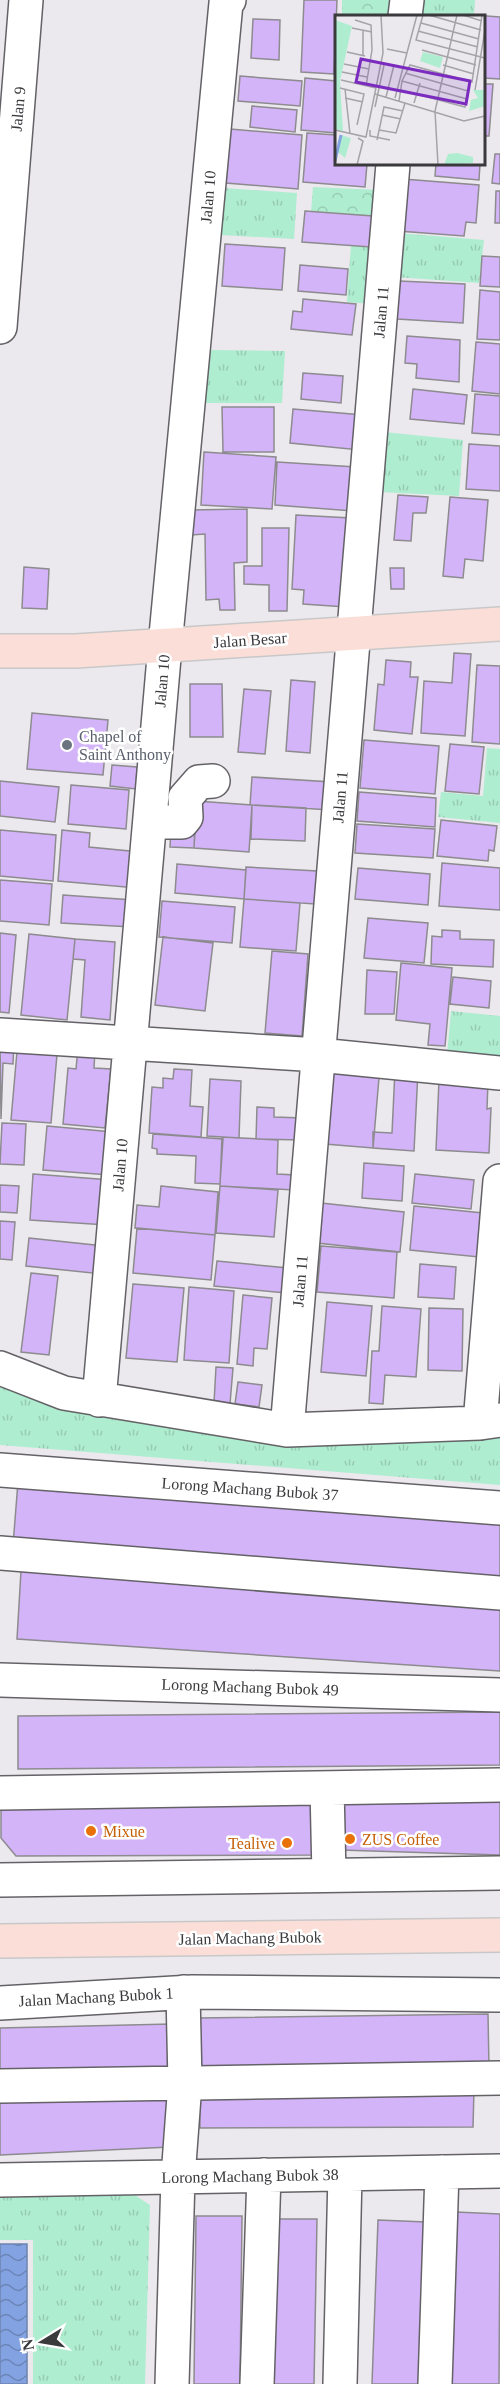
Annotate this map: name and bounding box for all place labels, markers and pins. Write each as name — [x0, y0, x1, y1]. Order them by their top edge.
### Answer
place label: Chapel of Saint Anthony — [79, 728, 171, 764]
marker: Chapel of Saint Anthony — [60, 738, 74, 752]
place label: Mixue — [103, 1823, 145, 1840]
marker: Mixue — [84, 1824, 98, 1838]
place label: ZUS Coffee — [362, 1831, 439, 1848]
marker: ZUS Coffee — [343, 1832, 357, 1846]
place label: Tealive — [228, 1835, 275, 1852]
marker: Tealive — [280, 1836, 294, 1850]

